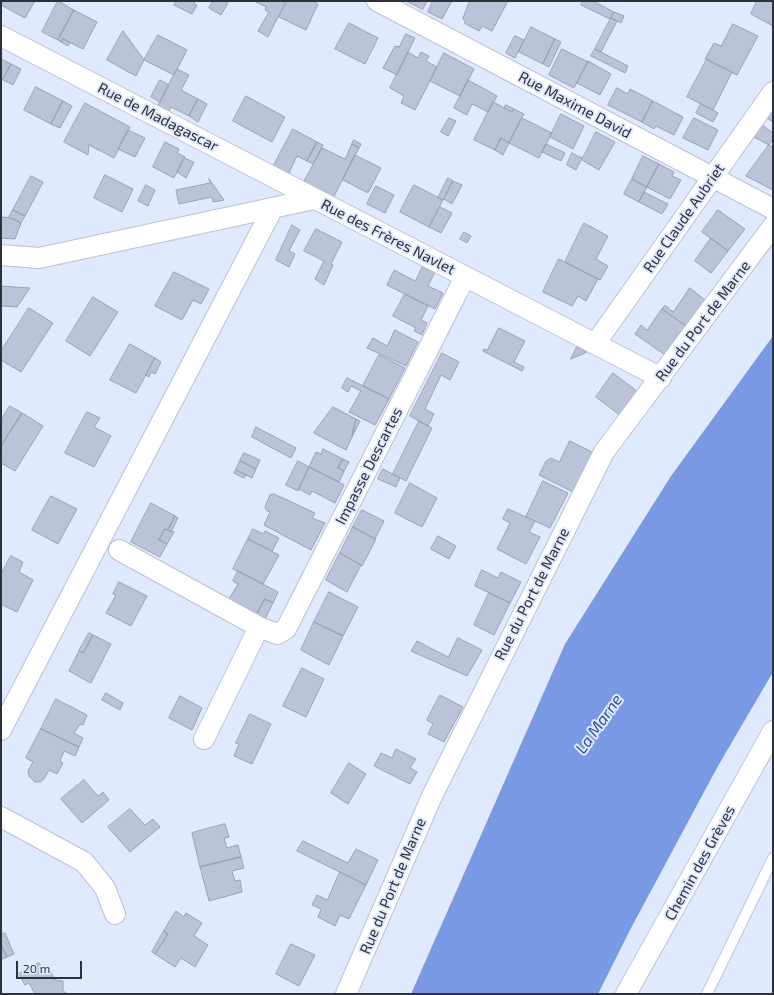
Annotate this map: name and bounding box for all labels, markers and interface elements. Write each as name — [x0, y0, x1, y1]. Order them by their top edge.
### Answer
street label: Rue Maxime David — [515, 68, 635, 142]
street label: Rue de Madagascar — [95, 79, 221, 155]
street label: Rue Claude Aubriet — [640, 160, 728, 276]
street label: Rue des Frères Navlet — [318, 195, 458, 279]
street label: Rue du Port de Marne — [652, 257, 754, 385]
street label: Impasse Descartes — [332, 404, 406, 528]
street label: Rue du Port de Marne — [491, 525, 573, 663]
water label: La Marne — [572, 691, 626, 757]
street label: Chemin des Grèves — [661, 802, 739, 924]
street label: Rue du Port de Marne — [356, 815, 430, 957]
scale bar — [18, 953, 84, 979]
text: 20 m — [23, 961, 50, 975]

